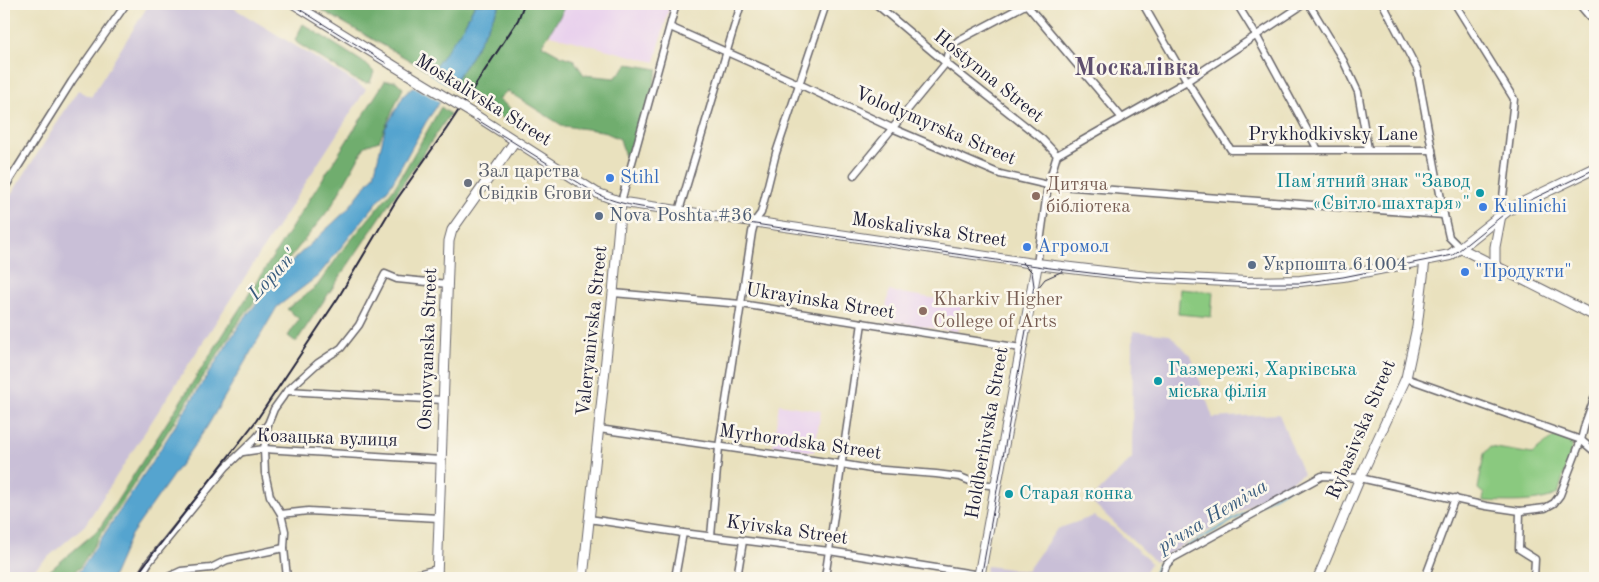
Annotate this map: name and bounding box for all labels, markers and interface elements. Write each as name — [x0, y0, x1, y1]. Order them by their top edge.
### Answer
street label: Hostynna Street — [930, 27, 1046, 127]
street label: Moskalivska Street — [412, 52, 554, 150]
district label: Москалівка — [1074, 57, 1200, 81]
street label: Volodymyrska Street — [852, 84, 1018, 170]
street label: Prykhodkivsky Lane — [1248, 126, 1418, 145]
place label: Зал царства Свідків Єгови — [478, 163, 592, 204]
place label: Stihl — [620, 169, 659, 188]
marker: Stihl — [604, 172, 616, 184]
place label: Пам'ятний знак "Завод «Світло шахтаря»" — [1276, 173, 1471, 214]
place label: Дитяча бібліотека — [1046, 176, 1131, 217]
marker: Зал царства Свідків Єгови — [462, 177, 474, 189]
marker: Пам'ятний знак "Завод «Світло шахтаря»" — [1474, 187, 1486, 199]
marker: Дитяча бібліотека — [1030, 190, 1042, 202]
place label: Kulinichi — [1493, 198, 1567, 217]
marker: Kulinichi — [1477, 201, 1489, 213]
place label: Nova Poshta #36 — [609, 207, 753, 226]
marker: Nova Poshta #36 — [593, 210, 605, 222]
street label: Moskalivska Street — [850, 211, 1008, 251]
place label: Агромол — [1037, 238, 1109, 257]
marker: Агромол — [1021, 241, 1033, 253]
street label: Valeryanivska Street — [575, 245, 611, 417]
water label: Lopan' — [244, 246, 302, 306]
place label: Укрпошта 61004 — [1262, 256, 1407, 275]
marker: Укрпошта 61004 — [1246, 259, 1258, 271]
place label: "Продукти" — [1475, 263, 1572, 282]
marker: "Продукти" — [1459, 266, 1471, 278]
street label: Osnovyanska Street — [417, 267, 441, 431]
street label: Ukrayinska Street — [744, 281, 896, 323]
place label: Kharkiv Higher College of Arts — [933, 291, 1063, 332]
marker: Kharkiv Higher College of Arts — [917, 305, 929, 317]
street label: Holdberhivska Street — [964, 345, 1012, 521]
street label: Rybasivska Street — [1324, 358, 1400, 502]
place label: Газмережі, Харківська міська філія — [1168, 361, 1358, 402]
marker: Газмережі, Харківська міська філія — [1152, 375, 1164, 387]
street label: Myrhorodska Street — [718, 422, 882, 464]
street label: Козацька вулиця — [256, 427, 398, 451]
water label: річка Нетіча — [1153, 476, 1272, 559]
place label: Старая конка — [1019, 485, 1133, 504]
marker: Старая конка — [1003, 488, 1015, 500]
street label: Kyivska Street — [725, 513, 849, 549]

